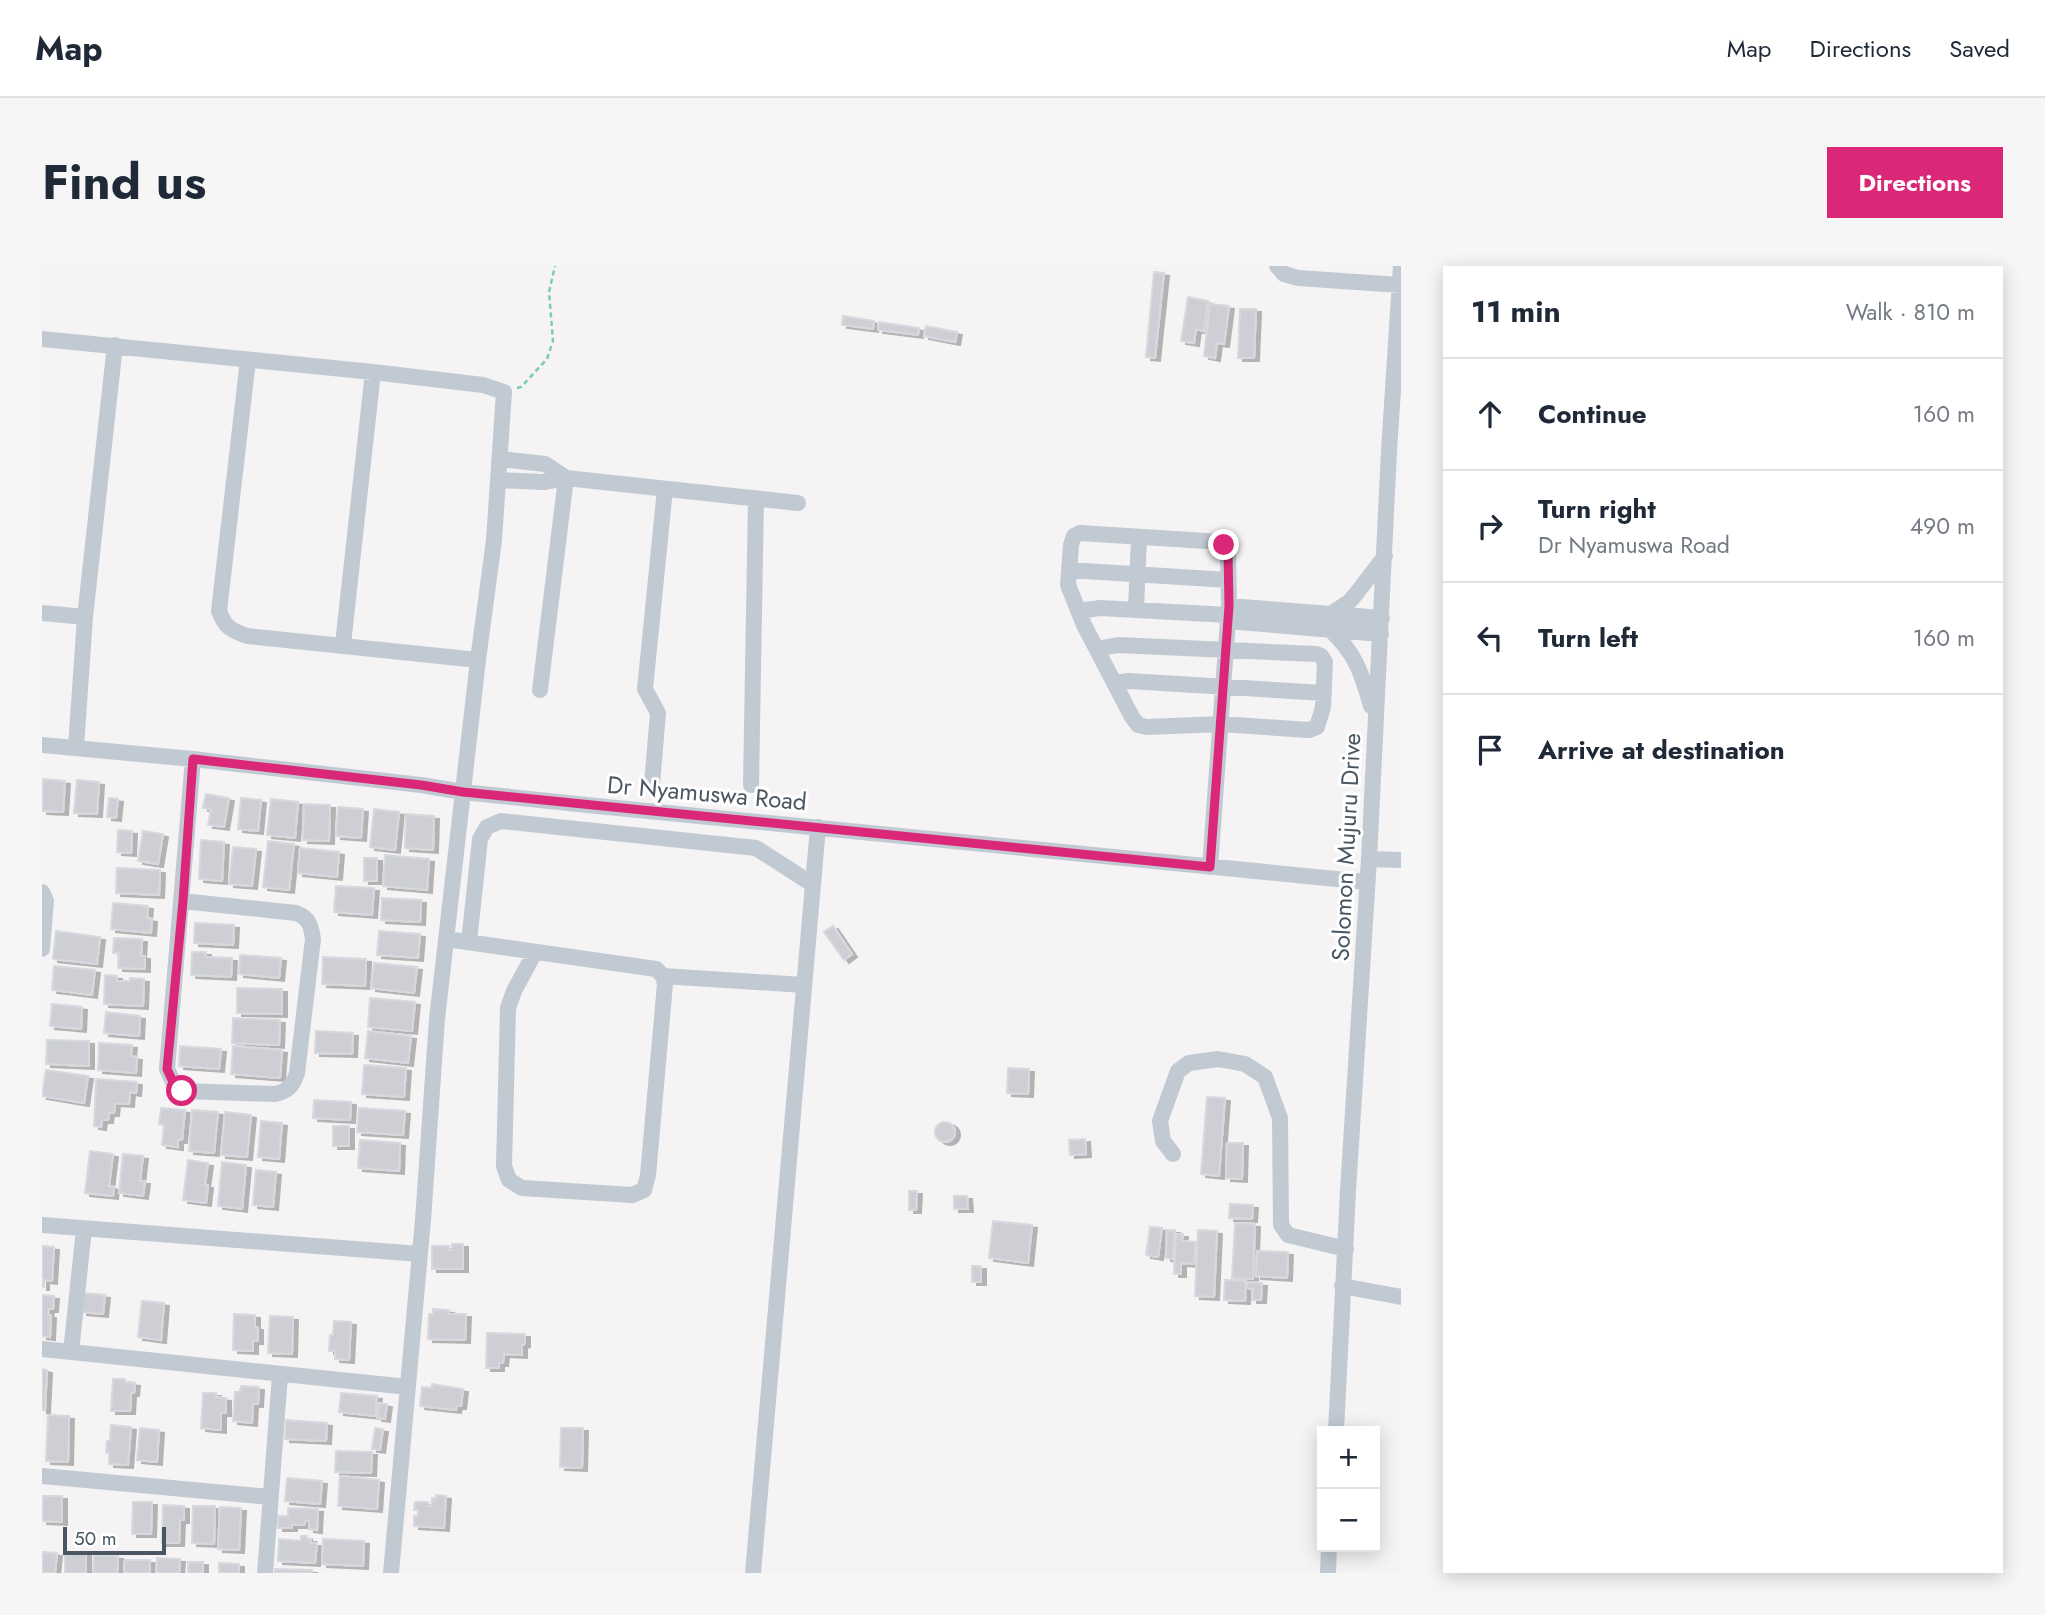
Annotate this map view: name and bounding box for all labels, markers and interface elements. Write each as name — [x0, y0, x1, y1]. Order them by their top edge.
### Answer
text: Map — [35, 25, 103, 72]
text: Map — [1727, 31, 1772, 66]
text: Directions — [1810, 31, 1911, 66]
text: Saved — [1949, 31, 2010, 66]
text: Find us — [42, 147, 206, 217]
button: Directions — [1827, 147, 2003, 218]
text: 11 min — [1471, 290, 1561, 333]
text: Walk · 810 m — [1846, 295, 1975, 329]
icon: ahead — [1471, 395, 1509, 433]
text: Continue — [1538, 395, 1647, 433]
text: 160 m — [1913, 397, 1975, 431]
text: Turn right — [1538, 490, 1656, 528]
icon: right — [1471, 507, 1509, 545]
text: 490 m — [1910, 509, 1975, 543]
text: Dr Nyamuswa Road — [1538, 528, 1730, 562]
route end — [1208, 529, 1239, 560]
icon: left — [1471, 619, 1509, 657]
text: Turn left — [1538, 619, 1638, 657]
text: 160 m — [1913, 621, 1975, 655]
icon: arrive — [1471, 731, 1509, 769]
text: Arrive at destination — [1538, 731, 1785, 769]
street label: Solomon Mujuru Drive — [1323, 732, 1369, 962]
street label: Dr Nyamuswa Road — [606, 767, 808, 819]
route start — [166, 1075, 197, 1106]
map controls — [1317, 1426, 1380, 1552]
button: + — [1317, 1426, 1380, 1489]
button: − — [1317, 1489, 1380, 1552]
scale bar — [63, 1524, 166, 1556]
text: 50 m — [74, 1525, 117, 1552]

